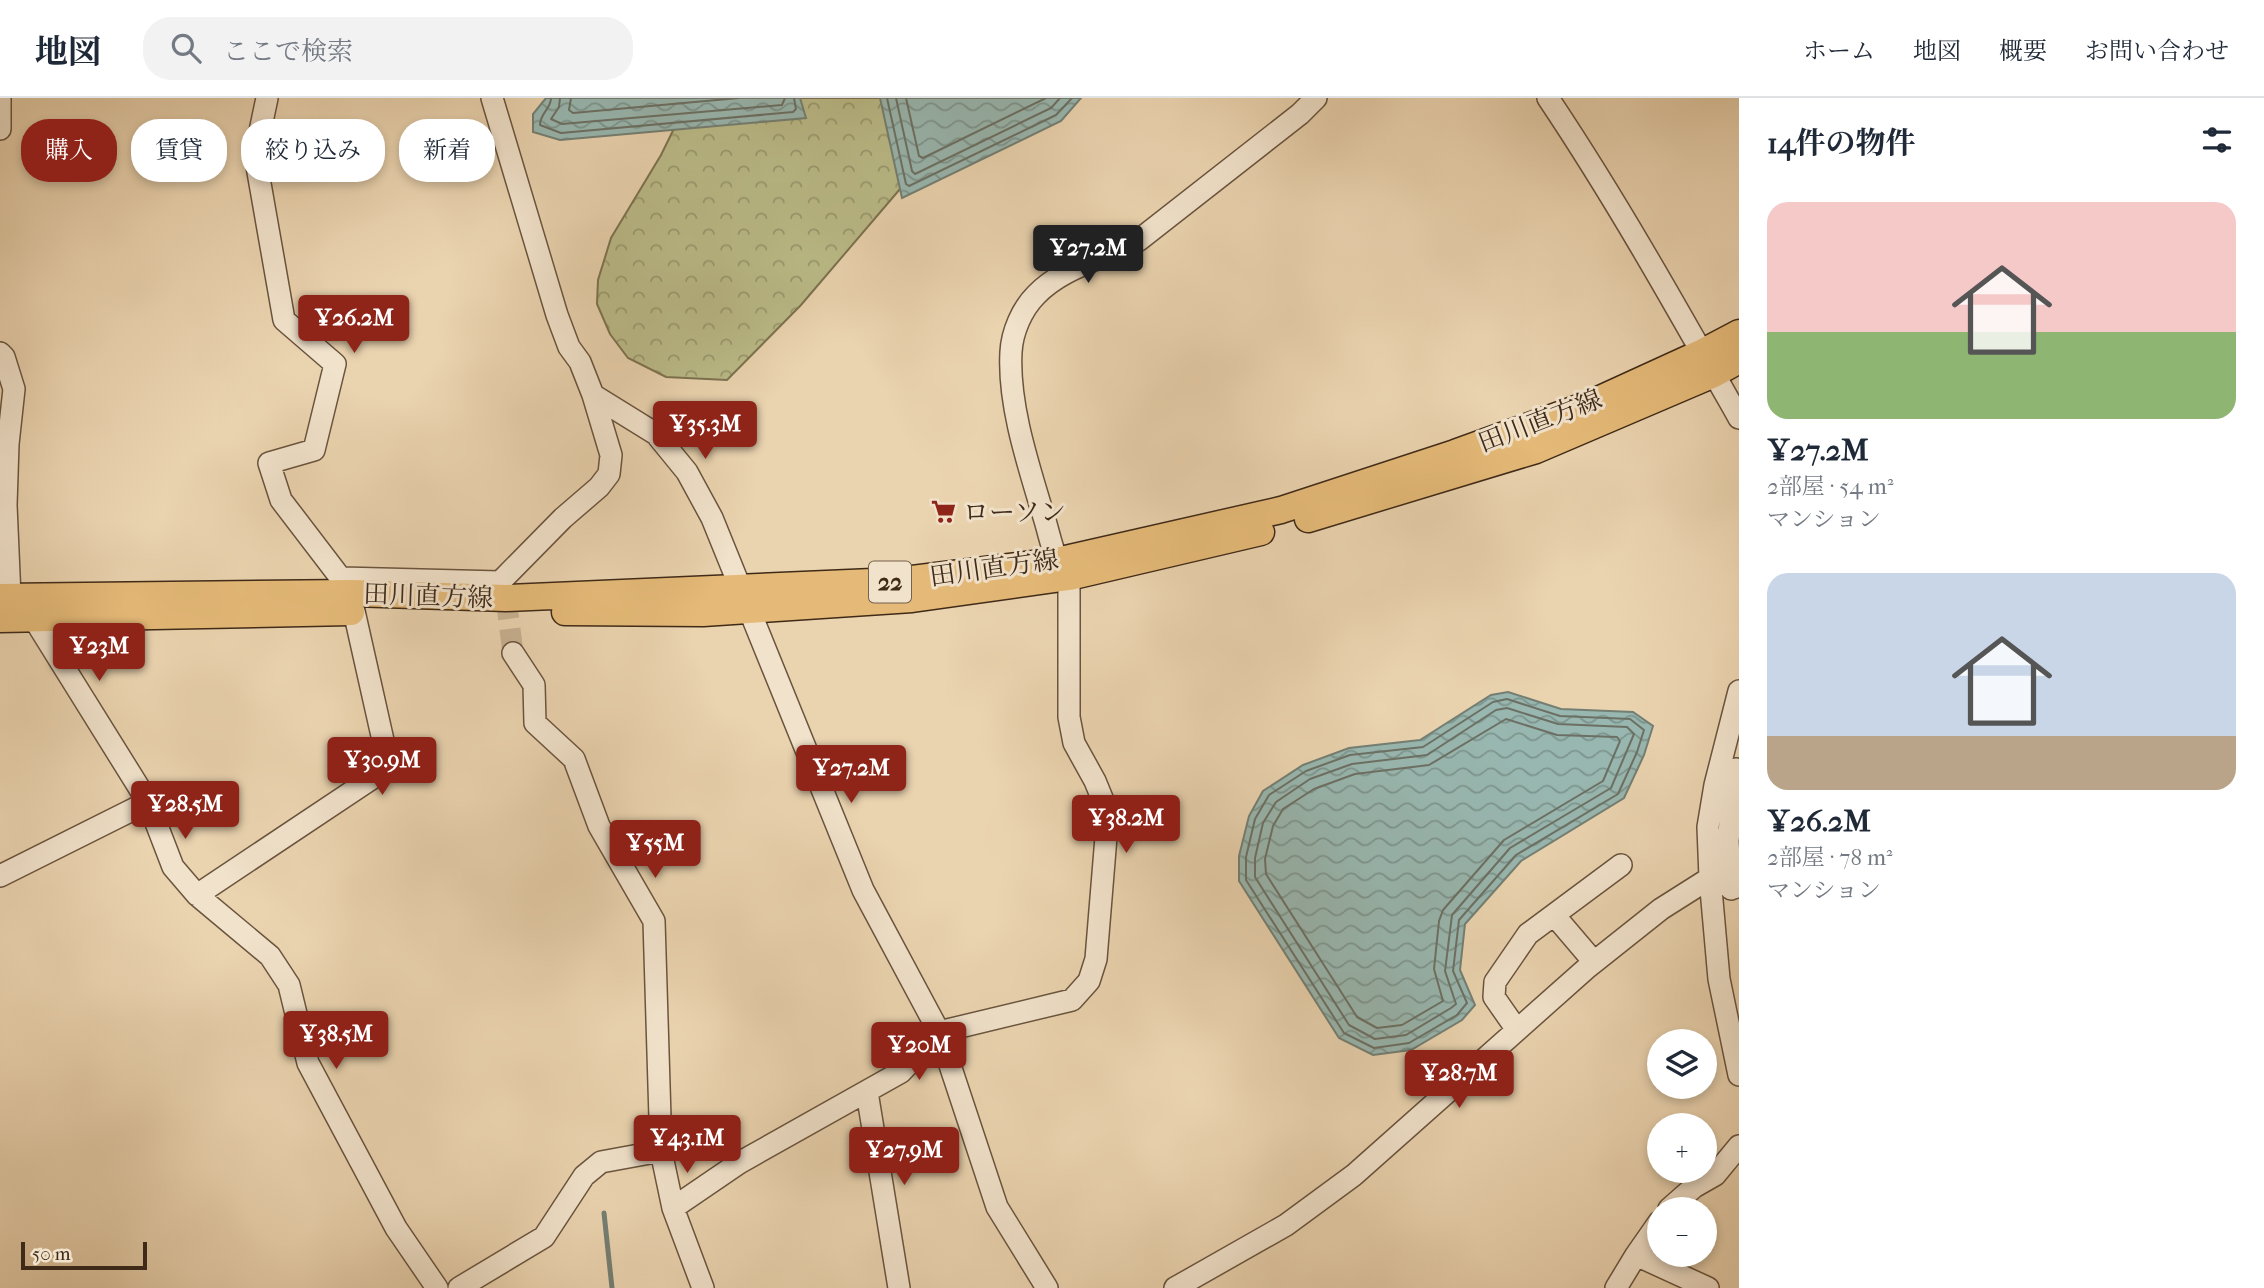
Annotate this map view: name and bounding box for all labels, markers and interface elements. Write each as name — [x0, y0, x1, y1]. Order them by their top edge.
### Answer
search box — [143, 17, 633, 80]
icon: search — [167, 29, 205, 67]
text: 地図 — [35, 33, 101, 72]
text: ここで検索 — [223, 36, 353, 67]
text: ホーム — [1803, 37, 1875, 65]
text: 地図 — [1913, 37, 1961, 65]
text: 概要 — [1999, 37, 2047, 65]
text: お問い合わせ — [2085, 37, 2229, 65]
chip: 購入 — [21, 119, 117, 182]
chip: 賃貸 — [131, 119, 227, 182]
chip: 絞り込み — [241, 119, 385, 182]
chip: 新着 — [399, 119, 495, 182]
icon: filters — [2198, 121, 2236, 159]
text: 14件の物件 — [1767, 126, 1915, 161]
pin: ¥27.2M — [1031, 226, 1145, 285]
text: ¥27.2M — [1049, 234, 1127, 261]
icon: home — [1939, 247, 2065, 373]
pin: ¥26.2M — [297, 296, 411, 355]
text: ¥26.2M — [314, 304, 394, 331]
street label: 田川直方線 — [1474, 383, 1606, 459]
pin: ¥35.3M — [648, 402, 762, 461]
text: ¥35.3M — [669, 410, 741, 437]
text: ¥27.2M — [1767, 433, 1868, 468]
text: 2部屋 · 54 m² — [1767, 473, 1893, 500]
place label: ローソン — [963, 497, 1066, 528]
supermarket icon: ローソン — [929, 498, 957, 526]
text: マンション — [1767, 506, 1881, 533]
street label: 田川直方線 — [927, 544, 1061, 592]
road number: 22 — [869, 561, 911, 602]
street label: 田川直方線 — [362, 578, 494, 614]
icon: home — [1939, 618, 2065, 744]
pin: ¥23M — [58, 624, 140, 683]
text: ¥23M — [69, 632, 129, 659]
pin: ¥30.9M — [325, 738, 439, 797]
text: ¥30.9M — [343, 746, 421, 773]
pin: ¥27.2M — [794, 746, 908, 805]
text: ¥27.2M — [812, 754, 890, 781]
pin: ¥28.5M — [128, 782, 242, 841]
text: ¥28.5M — [147, 790, 223, 817]
pin: ¥38.2M — [1069, 796, 1183, 855]
text: ¥38.2M — [1088, 804, 1164, 831]
text: ¥26.2M — [1767, 804, 1871, 839]
pin: ¥55M — [614, 820, 696, 880]
text: ¥55M — [626, 829, 684, 856]
text: 2部屋 · 78 m² — [1767, 844, 1893, 871]
text: マンション — [1767, 877, 1881, 904]
pin: ¥38.5M — [279, 1012, 393, 1071]
text: ¥38.5M — [299, 1020, 373, 1047]
pin: ¥20M — [878, 1023, 960, 1082]
map controls — [1647, 1029, 1717, 1267]
button: layers — [1647, 1029, 1717, 1099]
text: ¥20M — [887, 1031, 951, 1058]
pin: ¥28.7M — [1402, 1051, 1516, 1110]
text: ¥28.7M — [1421, 1059, 1497, 1086]
button: + — [1647, 1113, 1717, 1183]
pin: ¥43.1M — [630, 1116, 744, 1175]
text: ¥43.1M — [650, 1124, 724, 1151]
pin: ¥27.9M — [847, 1128, 961, 1187]
text: ¥27.9M — [865, 1136, 943, 1163]
button: − — [1647, 1197, 1717, 1267]
scale bar — [21, 1239, 147, 1271]
text: 50 m — [32, 1243, 71, 1265]

